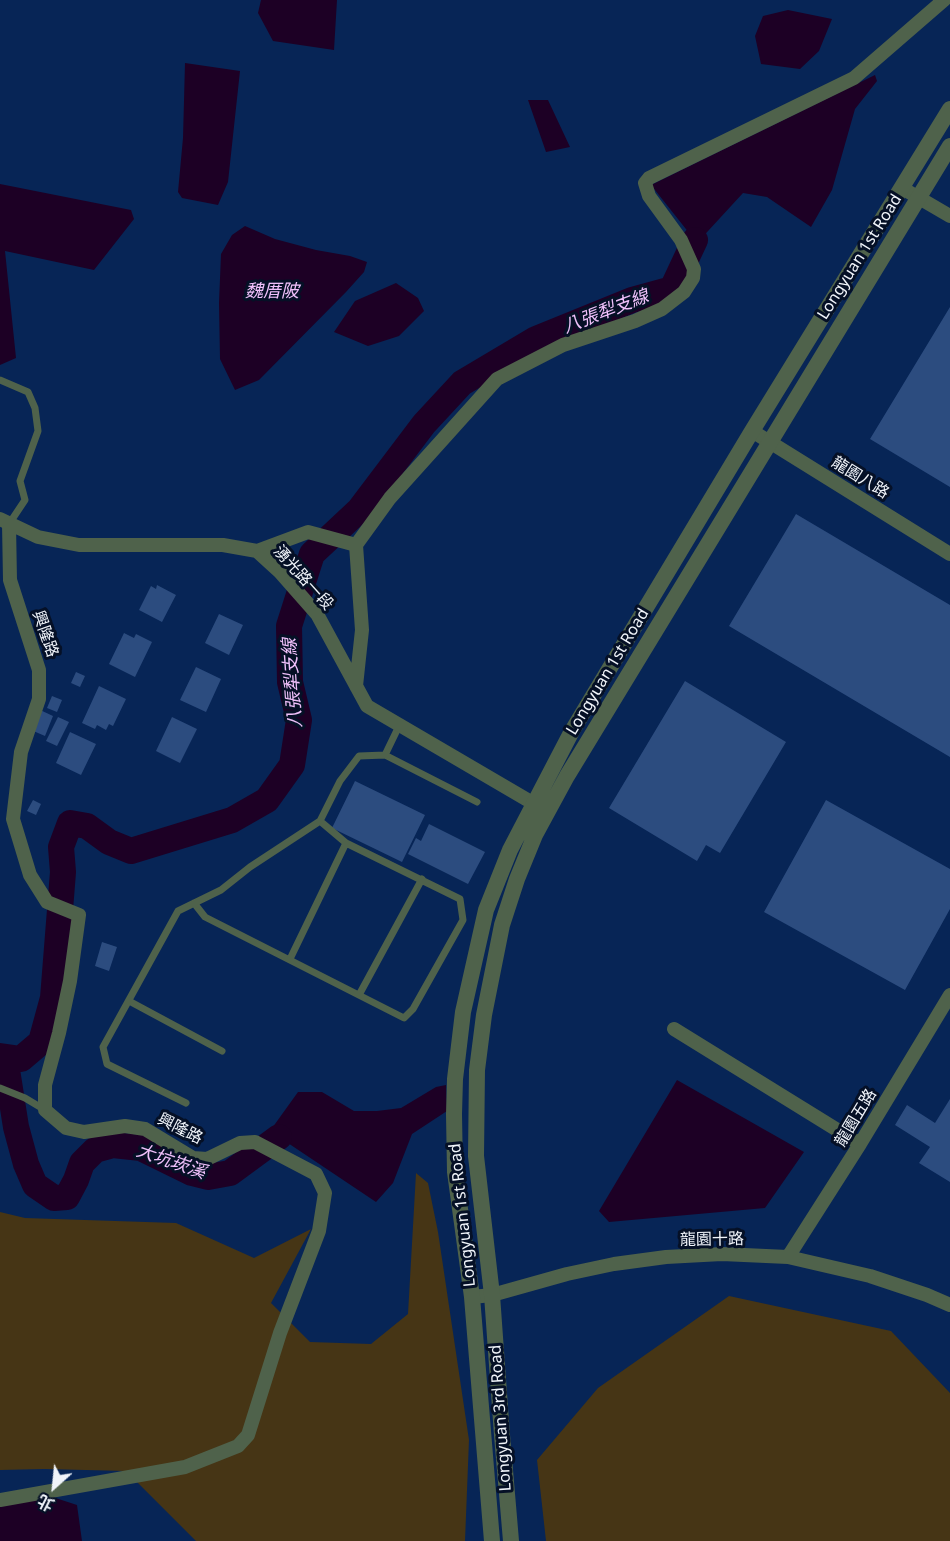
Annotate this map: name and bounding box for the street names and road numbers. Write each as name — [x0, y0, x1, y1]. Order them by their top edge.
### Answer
street label: Longyuan 1st Road — [814, 191, 906, 323]
street label: 龍園八路 — [828, 453, 892, 503]
street label: 湧光路一段 — [269, 542, 337, 614]
street label: Longyuan 1st Road — [563, 605, 653, 739]
street label: 興隆路 — [28, 608, 62, 660]
street label: 龍園五路 — [831, 1086, 881, 1150]
street label: 興隆路 — [154, 1110, 206, 1148]
street label: Longyuan 1st Road — [446, 1142, 480, 1288]
street label: 龍園十路 — [680, 1230, 744, 1250]
street label: Longyuan 3rd Road — [486, 1344, 516, 1492]

